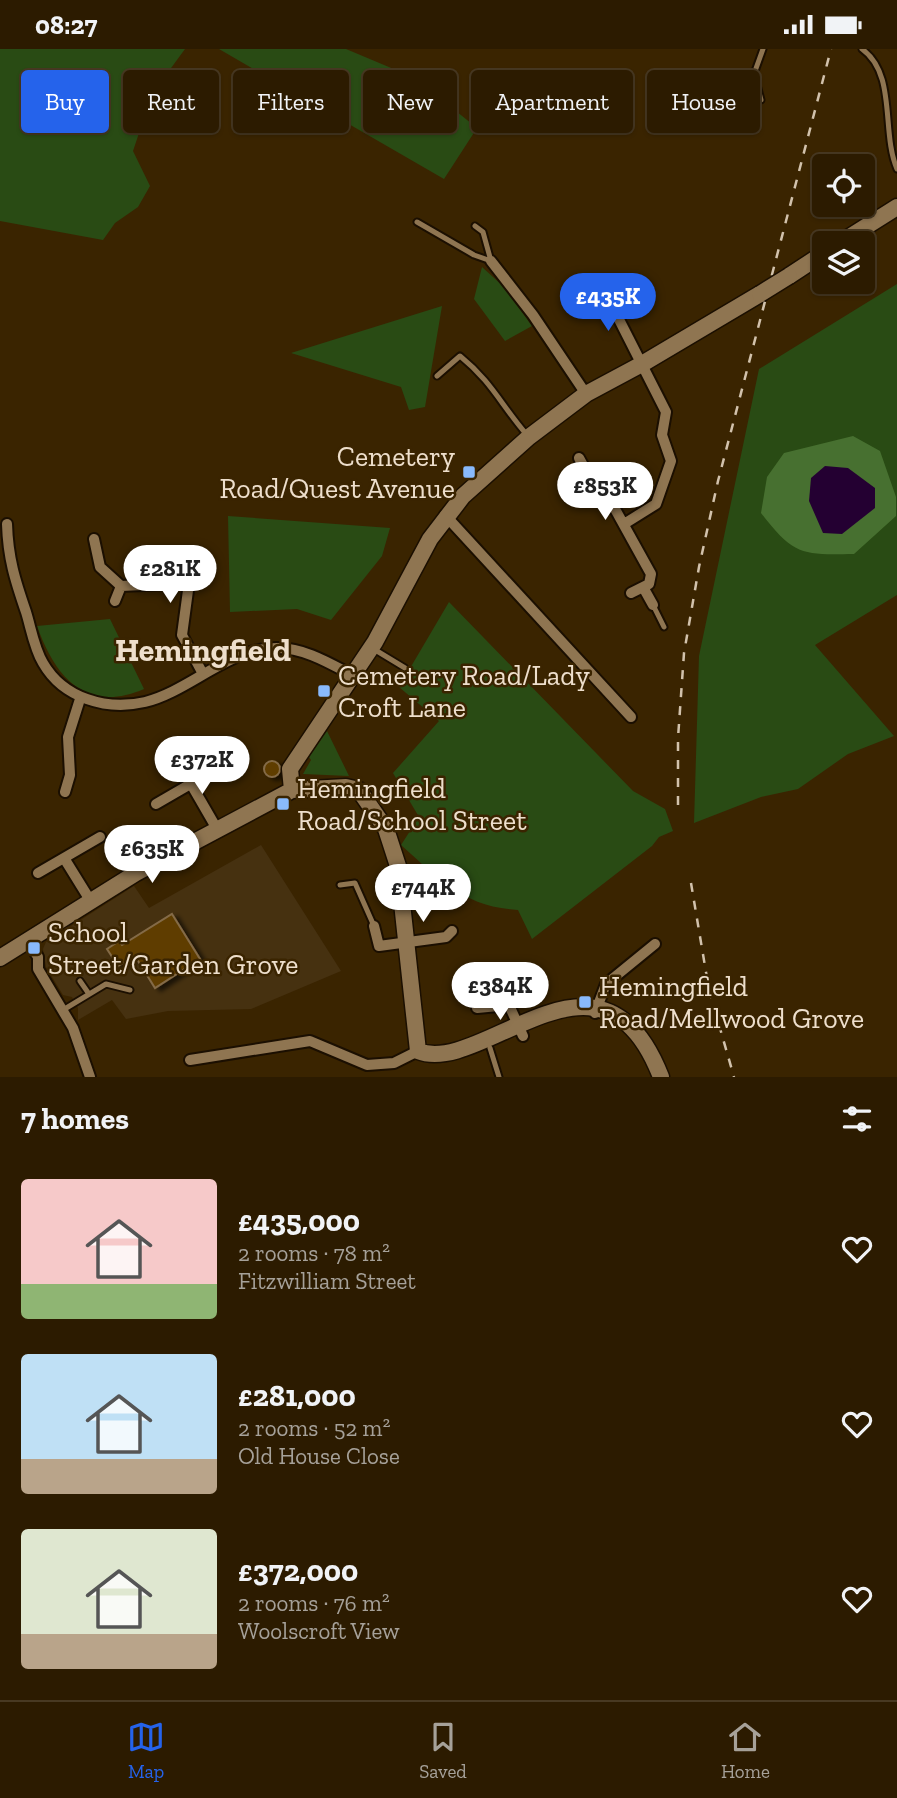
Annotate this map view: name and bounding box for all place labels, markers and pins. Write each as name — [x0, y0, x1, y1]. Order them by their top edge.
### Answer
pin: £435K — [559, 273, 657, 333]
place label: Cemetery Road/Quest Avenue — [219, 440, 456, 505]
pin: £853K — [556, 463, 654, 522]
marker: Cemetery Road/Quest Avenue — [461, 464, 477, 480]
pin: £281K — [121, 545, 219, 605]
place label: Cemetery Road/Lady Croft Lane — [338, 659, 590, 724]
marker: Cemetery Road/Lady Croft Lane — [316, 683, 332, 699]
pin: £372K — [153, 737, 251, 796]
place label: Hemingfield Road/School Street — [297, 772, 527, 837]
marker: Hemingfield Road/School Street — [275, 796, 291, 812]
pin: £635K — [103, 825, 201, 885]
pin: £744K — [374, 865, 472, 924]
place label: School Street/Garden Grove — [48, 916, 298, 981]
marker: School Street/Garden Grove — [26, 940, 42, 956]
pin: £384K — [451, 963, 549, 1022]
place label: Hemingfield Road/Mellwood Grove — [599, 970, 864, 1035]
marker: Hemingfield Road/Mellwood Grove — [577, 994, 593, 1010]

